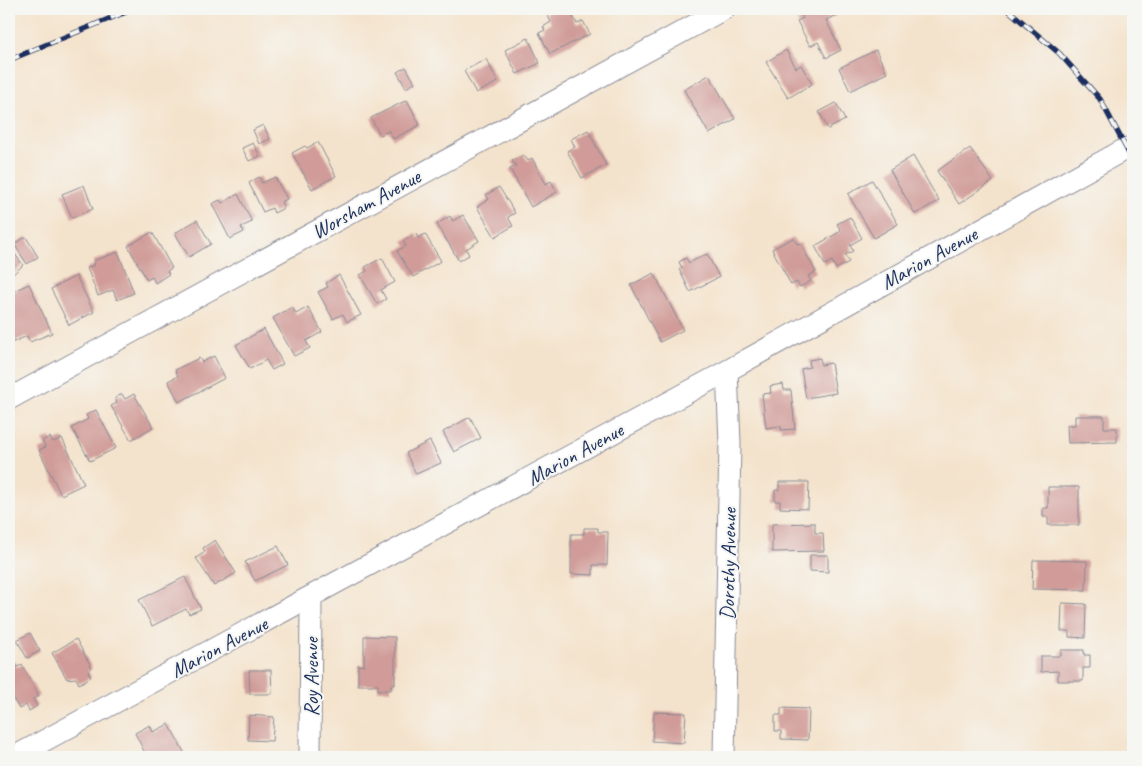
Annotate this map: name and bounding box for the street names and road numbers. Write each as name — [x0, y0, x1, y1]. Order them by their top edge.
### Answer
street label: Worsham Avenue — [307, 163, 426, 245]
street label: Marion Avenue — [876, 220, 983, 295]
street label: Marion Avenue — [522, 416, 629, 491]
street label: Dorothy Avenue — [714, 507, 742, 620]
street label: Marion Avenue — [166, 610, 273, 683]
street label: Roy Avenue — [298, 635, 324, 716]

